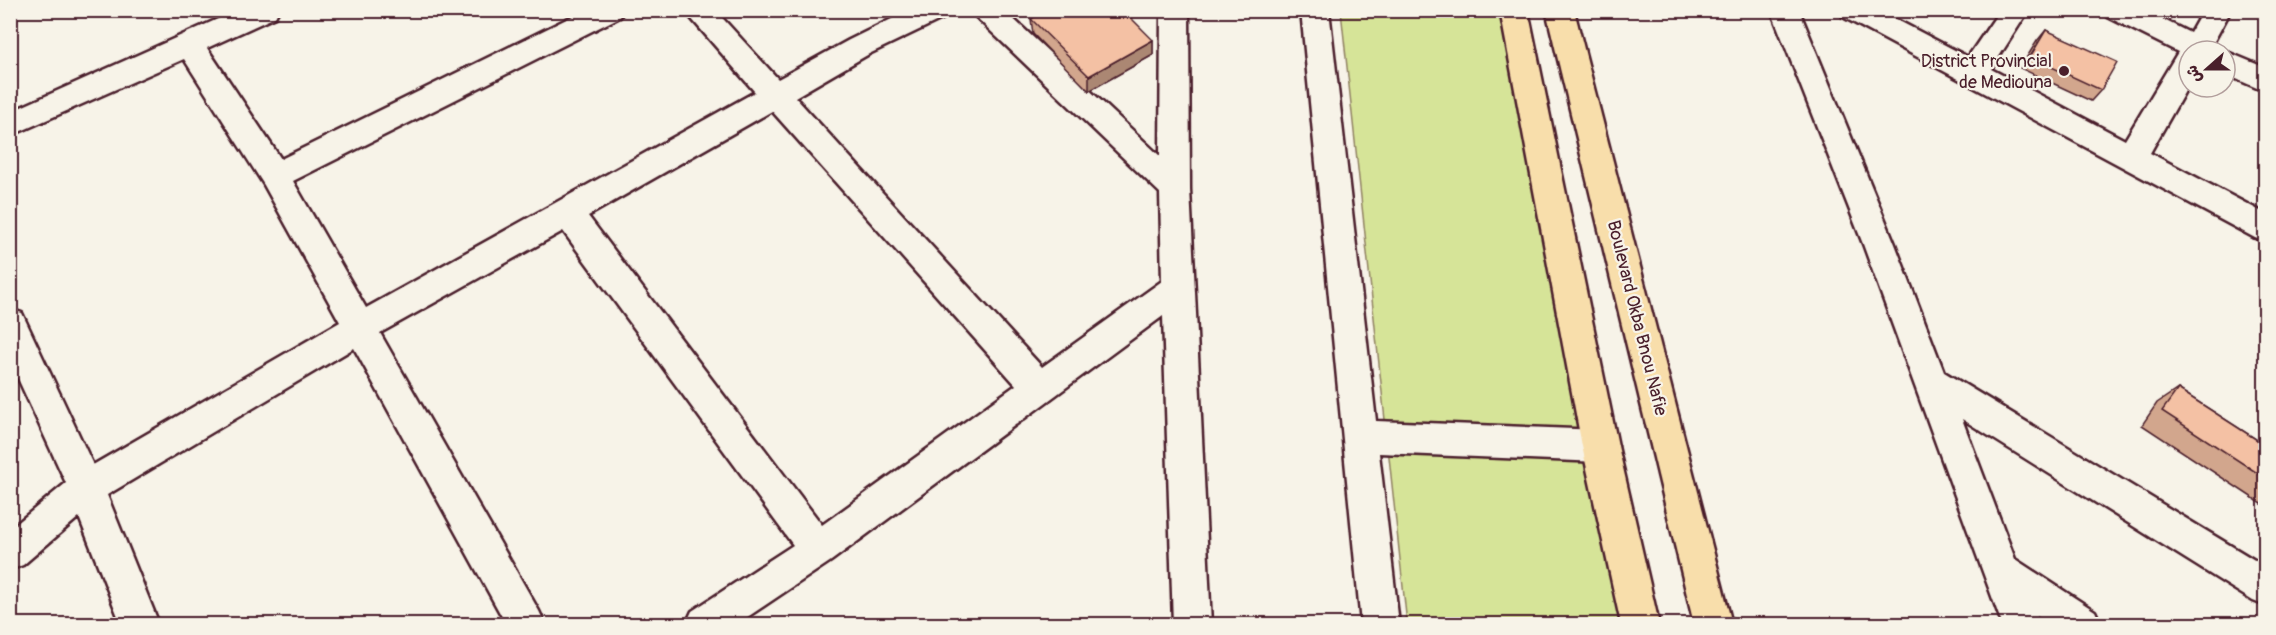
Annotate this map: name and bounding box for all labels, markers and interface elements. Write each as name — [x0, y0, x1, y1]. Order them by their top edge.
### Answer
north arrow — [2177, 39, 2237, 99]
place label: District Provincial de Mediouna — [1921, 50, 2052, 94]
text: ش — [2181, 62, 2206, 86]
marker: District Provincial de Mediouna — [2057, 64, 2071, 78]
street label: Boulevard Okba Bnou Nafie — [1602, 218, 1672, 418]

